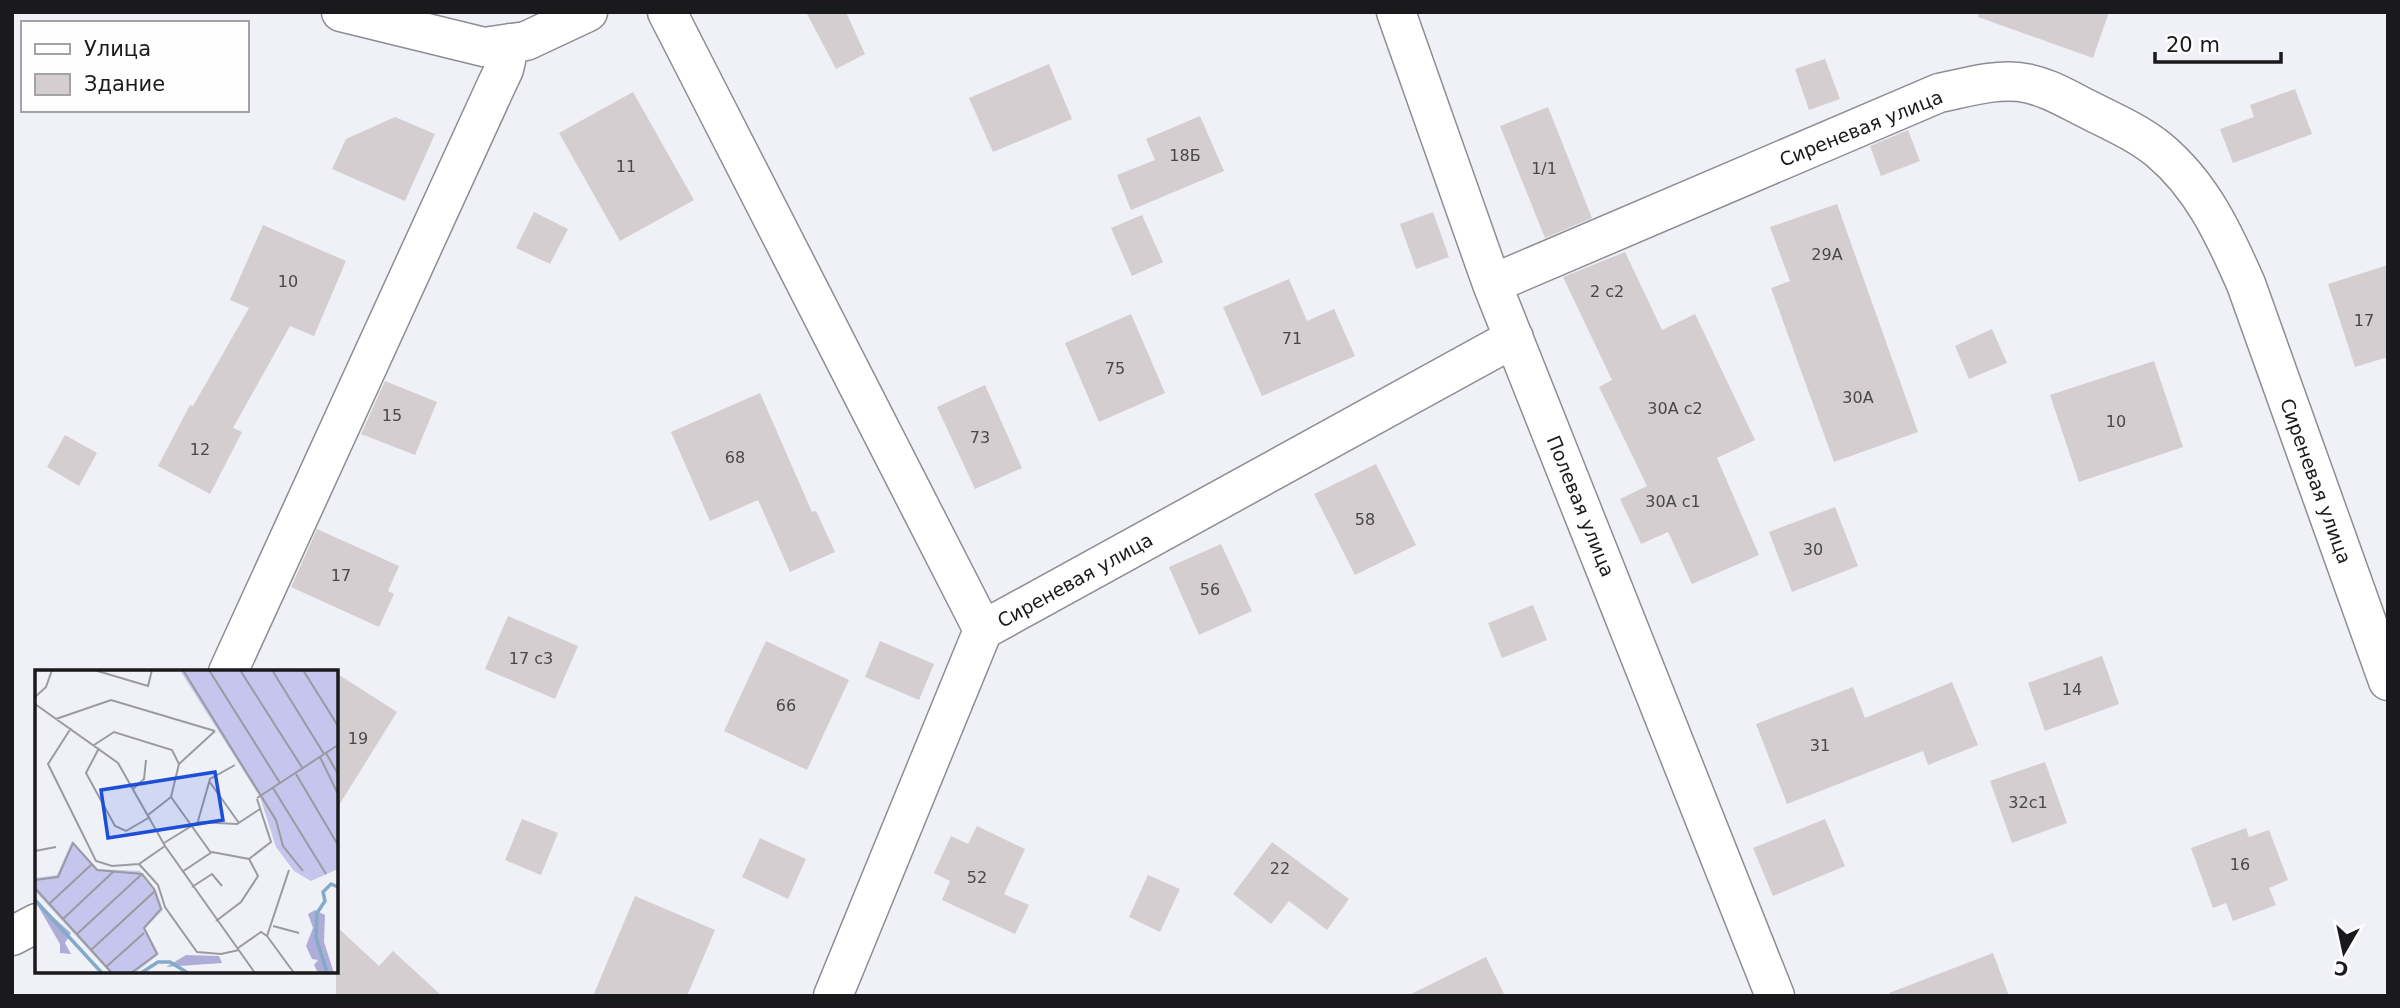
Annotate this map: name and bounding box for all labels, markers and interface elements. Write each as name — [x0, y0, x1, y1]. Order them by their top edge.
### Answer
legend — [21, 21, 248, 112]
scale bar — [2155, 21, 2281, 65]
text: 20 m — [2166, 33, 2220, 57]
text: Улица — [84, 37, 151, 61]
text: Здание — [84, 72, 165, 96]
street label: Сиреневая улица — [1776, 85, 1946, 171]
house number: 18Б — [1169, 146, 1201, 165]
house number: 11 — [616, 157, 636, 176]
house number: 1/1 — [1531, 159, 1557, 178]
house number: 29А — [1811, 245, 1843, 264]
house number: 10 — [278, 272, 298, 291]
house number: 2 с2 — [1590, 282, 1624, 301]
house number: 17 — [2354, 311, 2374, 330]
house number: 71 — [1282, 329, 1302, 348]
house number: 75 — [1105, 359, 1125, 378]
house number: 30А — [1842, 388, 1874, 407]
street label: Сиреневая улица — [2276, 395, 2356, 567]
house number: 30А с2 — [1647, 399, 1703, 418]
house number: 15 — [382, 406, 402, 425]
house number: 10 — [2106, 412, 2126, 431]
house number: 73 — [970, 428, 990, 447]
street label: Полевая улица — [1543, 432, 1619, 580]
house number: 12 — [190, 440, 210, 459]
house number: 68 — [725, 448, 745, 467]
house number: 30А с1 — [1645, 492, 1701, 511]
house number: 58 — [1355, 510, 1375, 529]
street label: Сиреневая улица — [994, 528, 1156, 632]
house number: 30 — [1803, 540, 1823, 559]
house number: 17 — [331, 566, 351, 585]
house number: 56 — [1200, 580, 1220, 599]
house number: 17 с3 — [509, 649, 553, 668]
inset map — [35, 670, 338, 973]
house number: 14 — [2062, 680, 2082, 699]
house number: 66 — [776, 696, 796, 715]
house number: 19 — [348, 729, 368, 748]
house number: 31 — [1810, 736, 1830, 755]
house number: 32с1 — [2008, 793, 2048, 812]
house number: 16 — [2230, 855, 2250, 874]
house number: 22 — [1270, 859, 1290, 878]
house number: 52 — [967, 868, 987, 887]
north arrow — [2309, 917, 2379, 987]
text: С — [2333, 957, 2350, 981]

